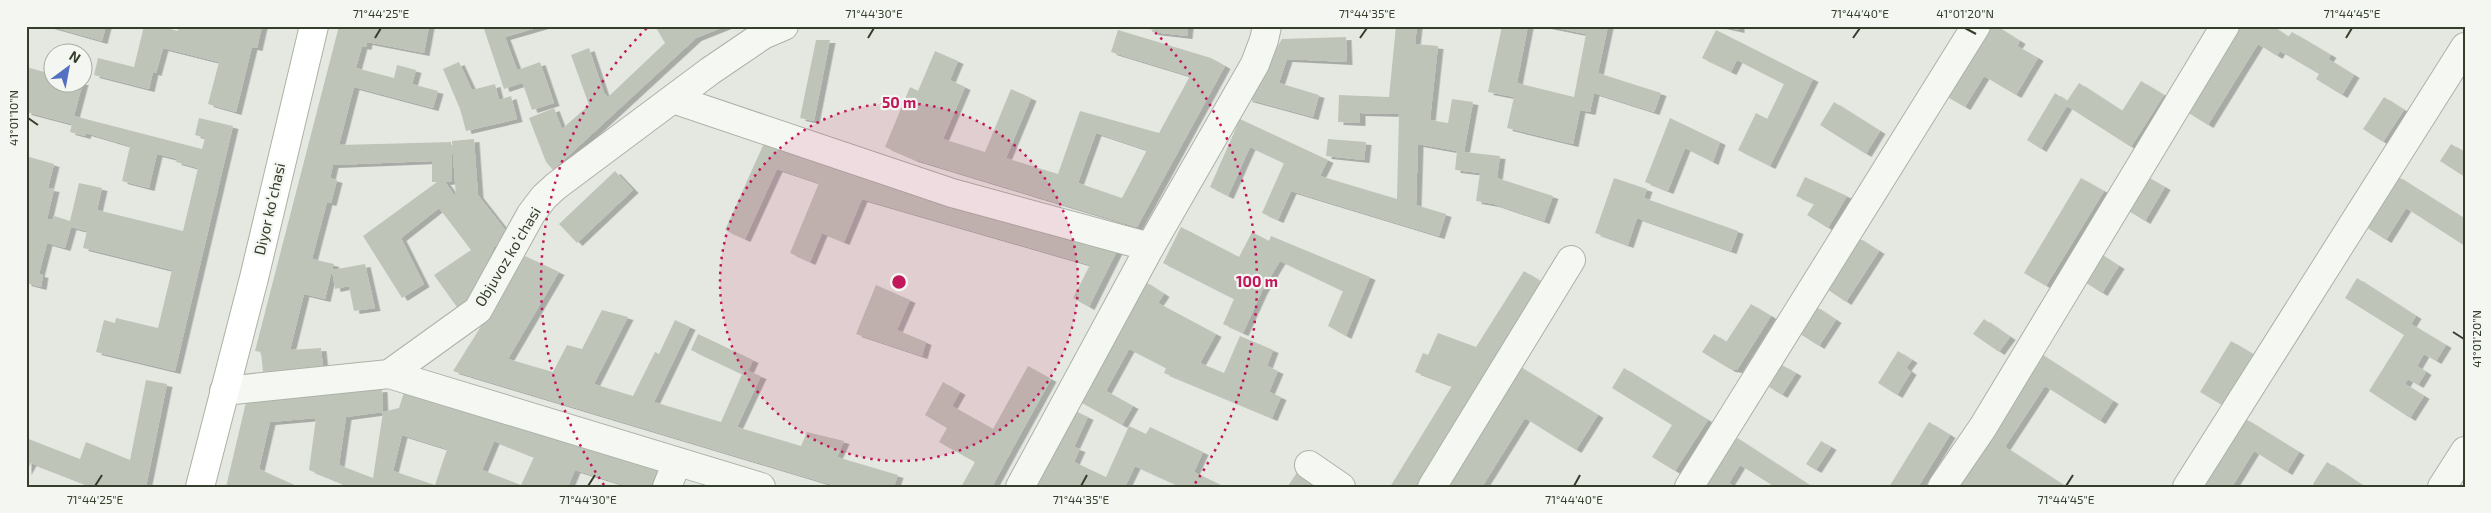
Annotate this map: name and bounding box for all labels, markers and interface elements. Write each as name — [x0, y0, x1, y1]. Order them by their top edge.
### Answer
text: 71°44'25"E — [353, 6, 410, 20]
text: 71°44'30"E — [845, 6, 903, 20]
text: 71°44'35"E — [1339, 6, 1396, 20]
text: 71°44'40"E — [1831, 6, 1889, 20]
text: 41°01'20"N — [1936, 6, 1994, 20]
text: 71°44'45"E — [2323, 6, 2381, 20]
north arrow — [42, 42, 92, 92]
text: N — [66, 47, 84, 66]
text: 41°01'10"N — [6, 90, 20, 146]
text: 50 m — [882, 93, 916, 111]
street label: Diyor koʻchasi — [250, 161, 288, 257]
street label: Objuvoz koʻchasi — [470, 203, 545, 310]
text: 100 m — [1236, 272, 1278, 290]
centre of rings — [890, 273, 908, 291]
text: 41°01'20"N — [2469, 310, 2483, 368]
text: 71°44'25"E — [67, 492, 124, 506]
text: 71°44'30"E — [559, 492, 617, 506]
text: 71°44'35"E — [1053, 492, 1110, 506]
text: 71°44'40"E — [1545, 492, 1603, 506]
text: 71°44'45"E — [2037, 492, 2095, 506]

